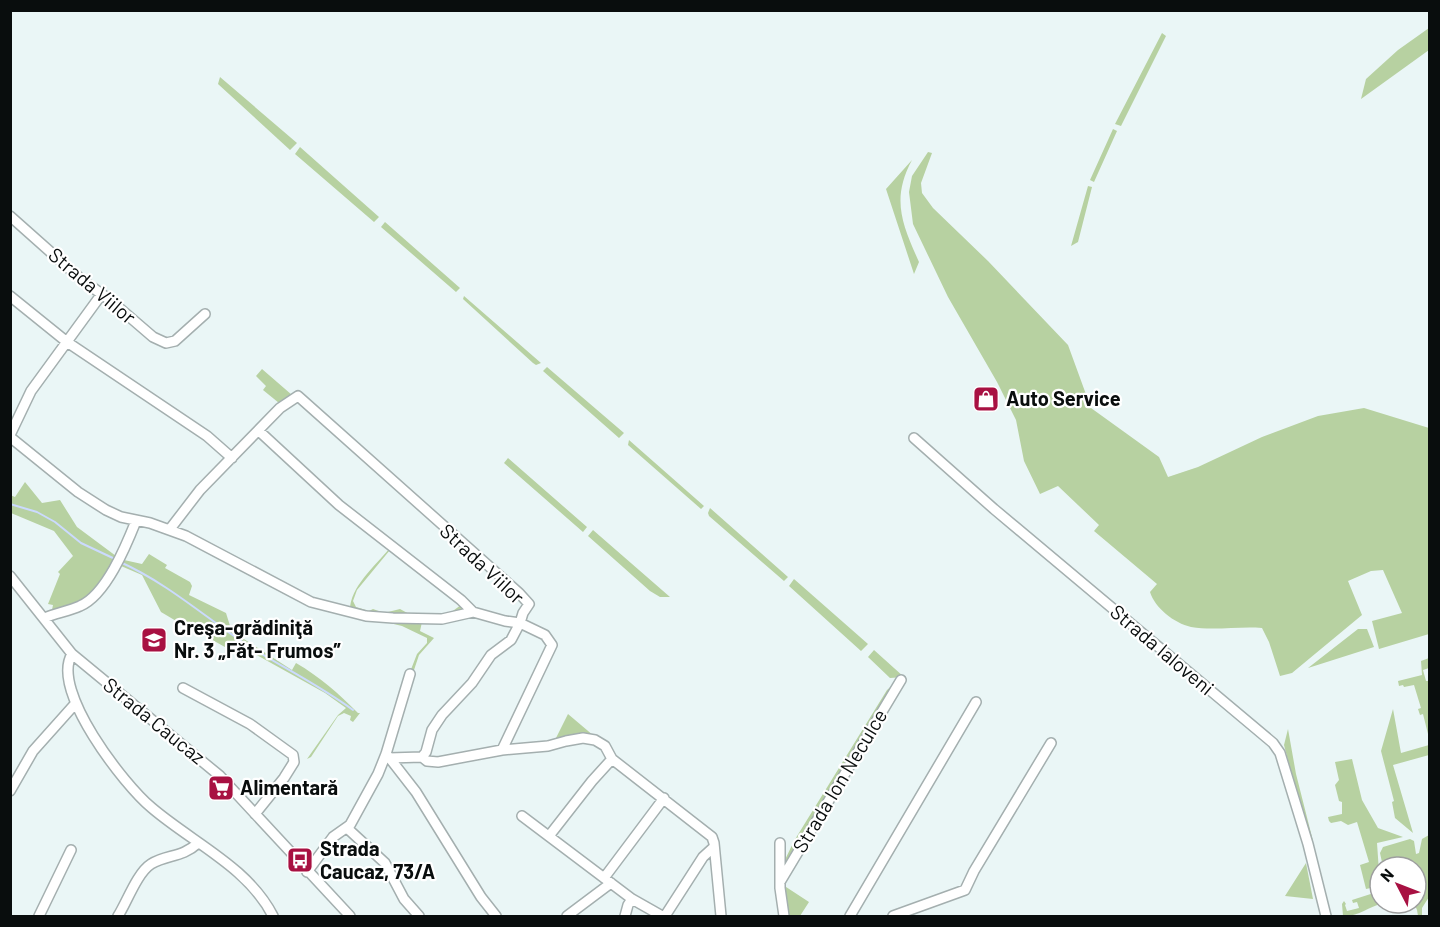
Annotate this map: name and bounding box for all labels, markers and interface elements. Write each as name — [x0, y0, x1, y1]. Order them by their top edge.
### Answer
street label: Strada Viilor — [44, 242, 141, 329]
shop icon: Auto Service — [971, 384, 1001, 414]
place label: Auto Service — [1006, 386, 1121, 410]
street label: Strada Viilor — [436, 518, 530, 608]
street label: Strada Ialoveni — [1106, 599, 1219, 699]
place label: Creşa-grădiniţă Nr. 3 „Făt- Frumos” — [174, 615, 341, 662]
school or university icon: Creşa-grădiniţă Nr. 3 „Făt- Frumos” — [139, 625, 169, 655]
street label: Strada Caucaz — [99, 672, 210, 769]
street label: Strada Ion Neculce — [787, 704, 891, 857]
supermarket icon: Alimentară — [206, 773, 236, 803]
place label: Alimentară — [240, 775, 338, 799]
place label: Strada Caucaz, 73/A — [320, 836, 435, 883]
bus stop icon: Strada Caucaz, 73/A — [285, 845, 315, 875]
north arrow — [1368, 855, 1428, 915]
text: N — [1376, 864, 1397, 885]

